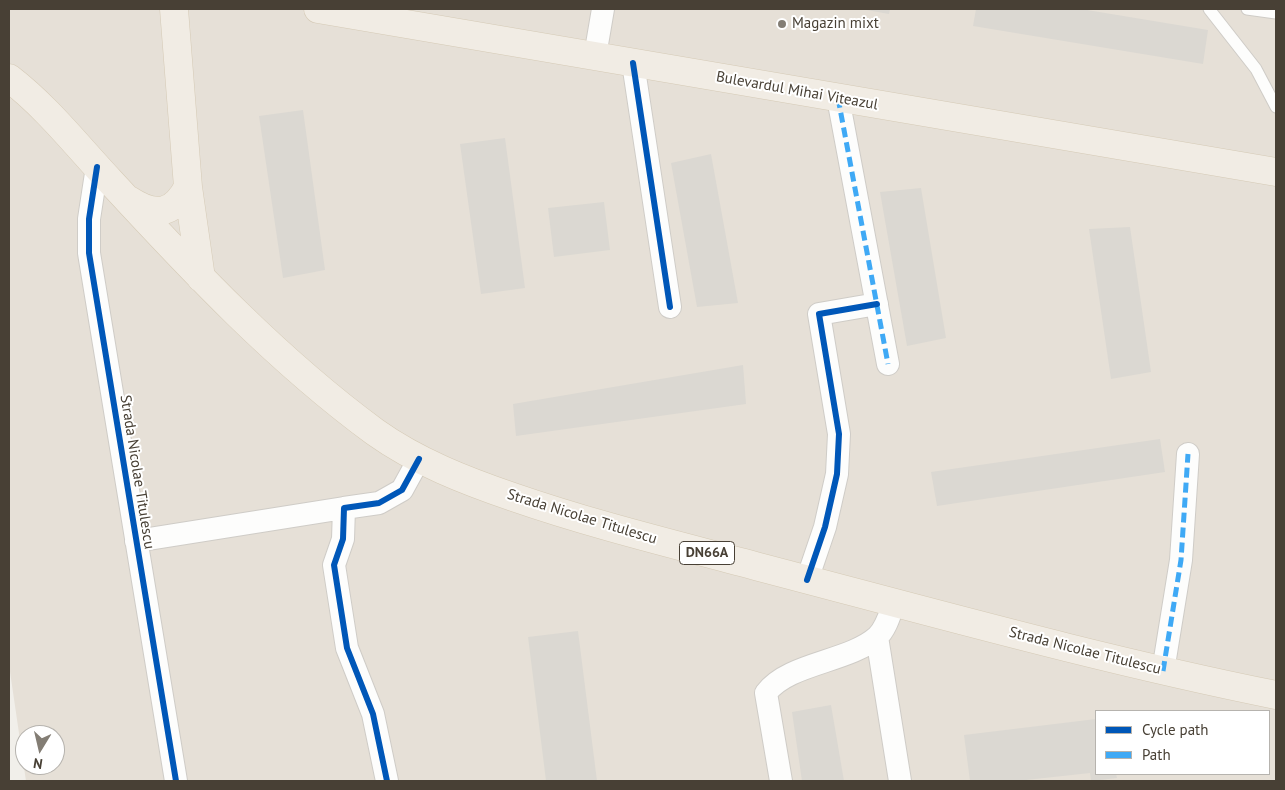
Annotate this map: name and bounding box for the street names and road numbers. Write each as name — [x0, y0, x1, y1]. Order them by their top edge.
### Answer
street label: Bulevardul Mihai Viteazul — [715, 68, 879, 114]
street label: Strada Nicolae Titulescu — [116, 394, 158, 550]
street label: Strada Nicolae Titulescu — [505, 486, 659, 548]
road number: DN66A — [680, 542, 734, 564]
street label: Strada Nicolae Titulescu — [1007, 623, 1163, 679]

